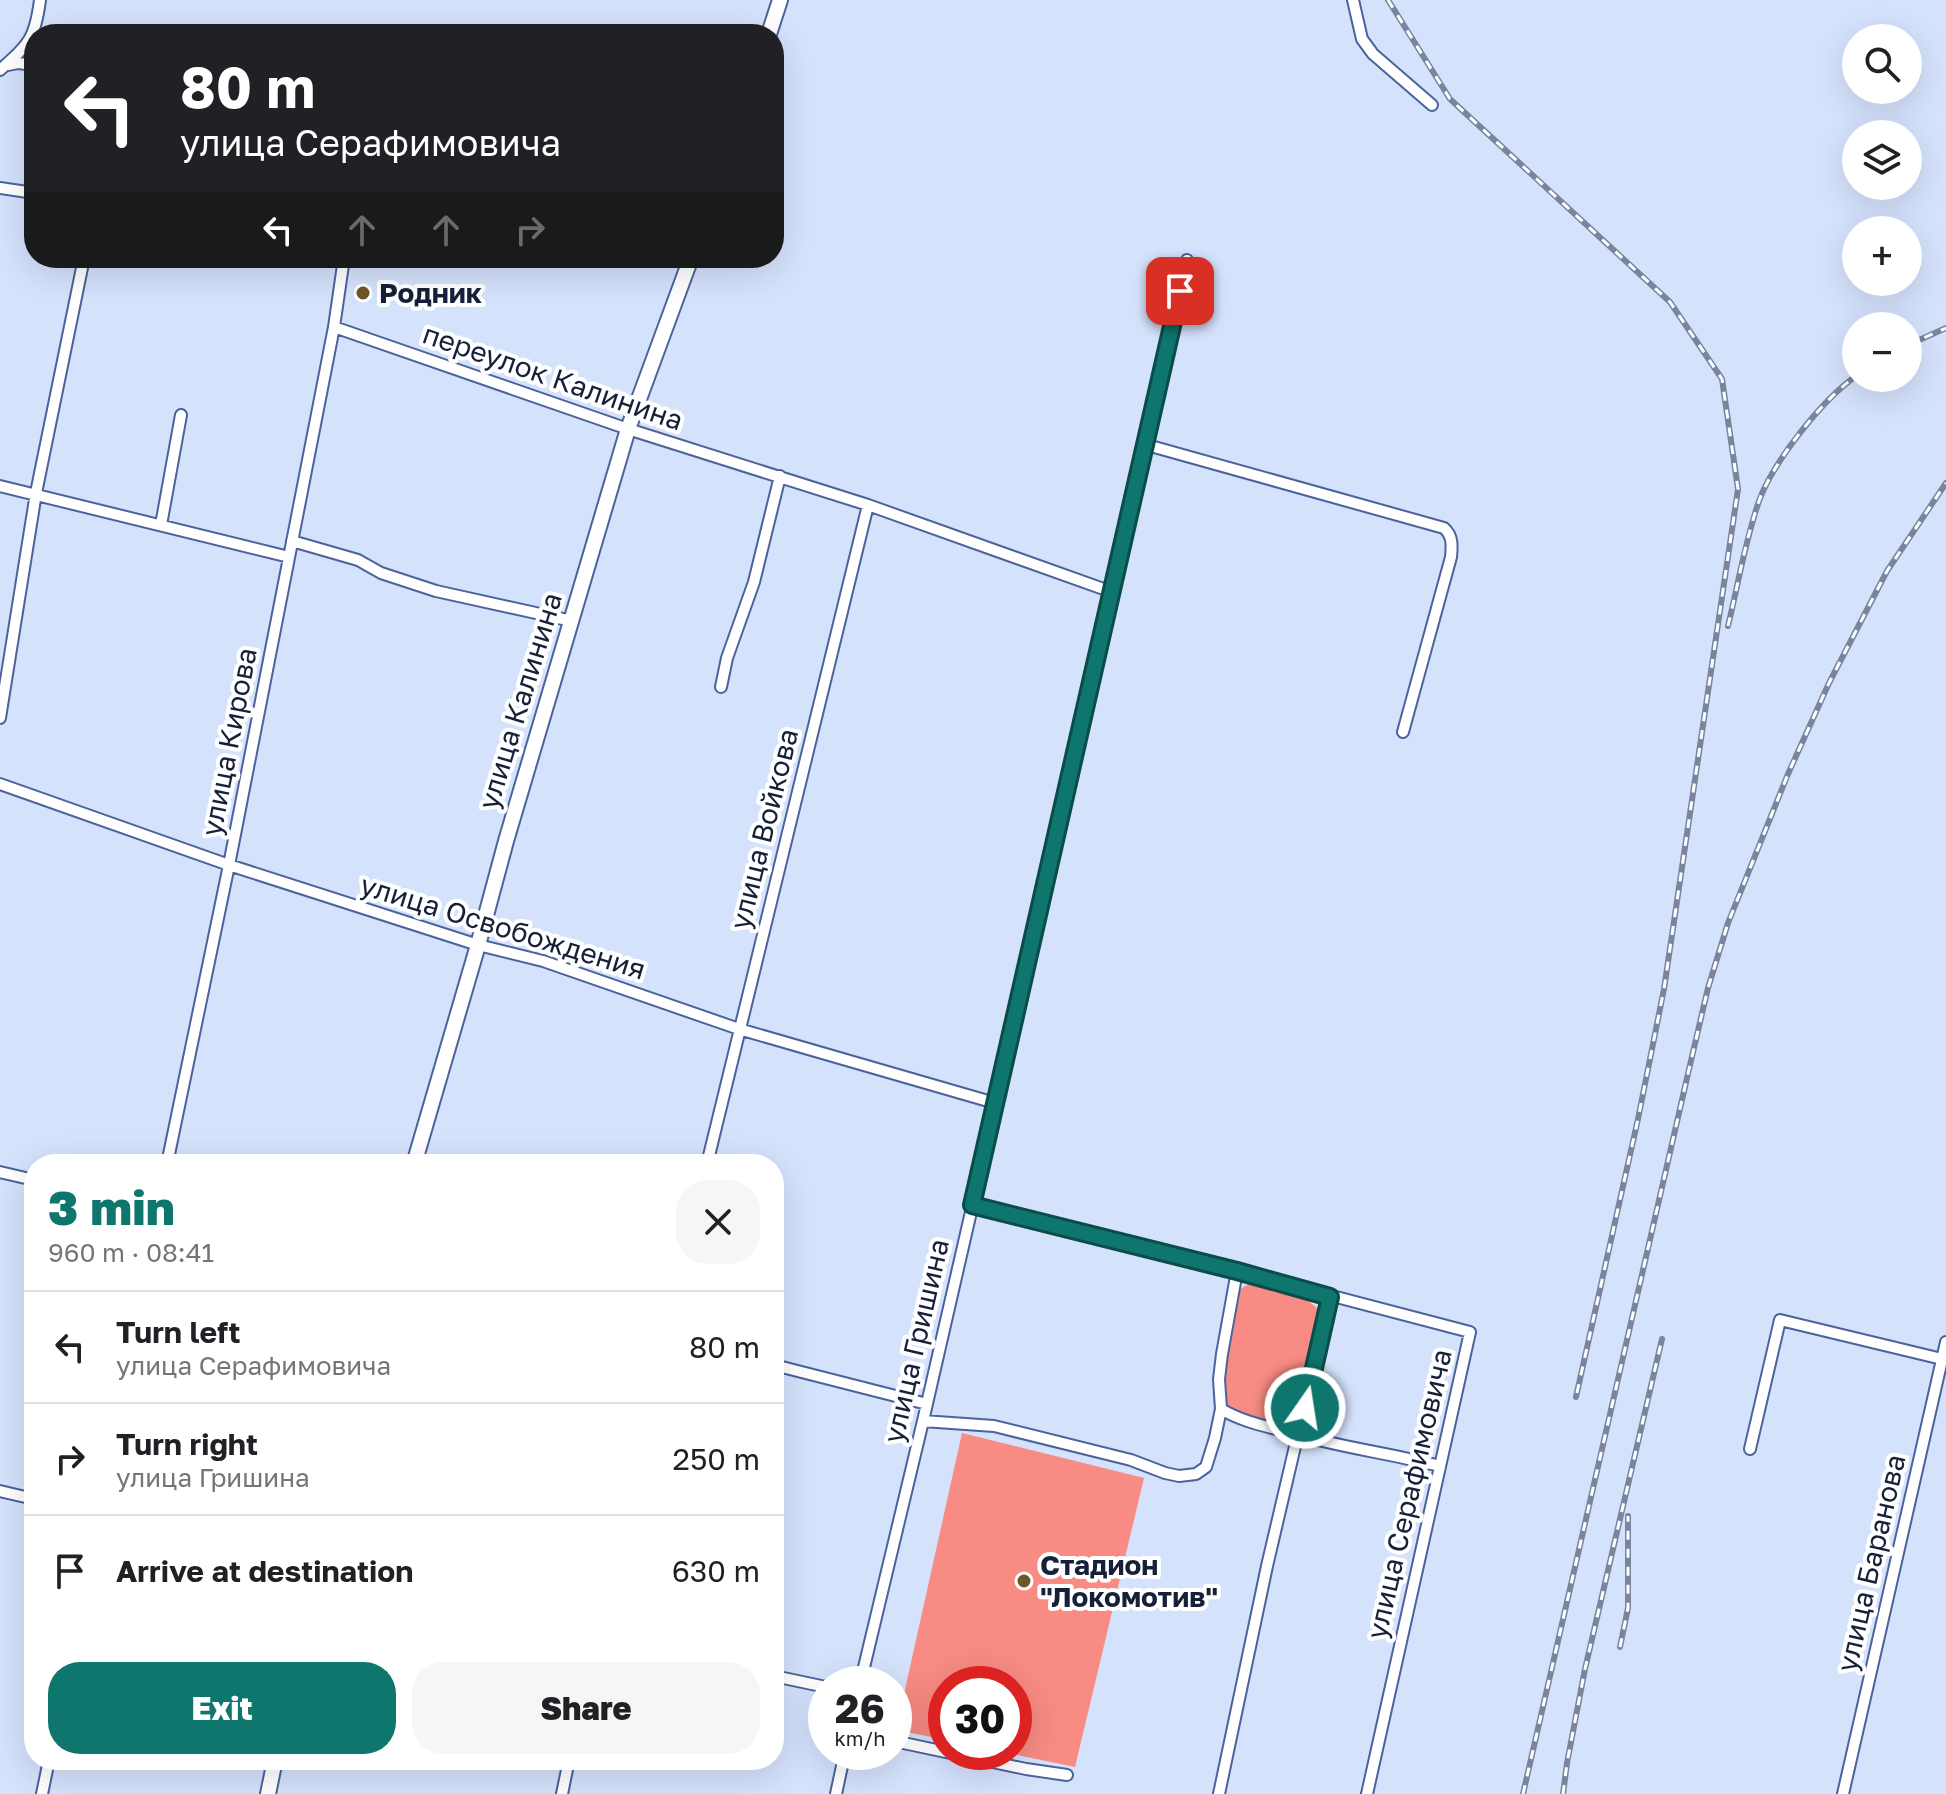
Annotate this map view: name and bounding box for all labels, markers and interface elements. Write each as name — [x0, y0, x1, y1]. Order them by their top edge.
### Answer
map controls — [1842, 24, 1922, 392]
button: search — [1842, 24, 1922, 104]
text: 80 m — [180, 53, 315, 120]
icon: left — [48, 56, 152, 160]
button: layers — [1842, 120, 1922, 200]
text: улица Серафимовича — [180, 121, 561, 164]
icon: left — [256, 208, 300, 252]
icon: ahead — [340, 208, 384, 252]
icon: ahead — [424, 208, 468, 252]
icon: right — [508, 208, 552, 252]
button: + — [1842, 216, 1922, 296]
pin — [1146, 257, 1214, 325]
icon: arrive — [1158, 269, 1202, 313]
place label: Родник — [379, 276, 482, 309]
marker: Родник — [354, 284, 372, 302]
button: − — [1842, 312, 1922, 392]
street label: переулок Калинина — [419, 316, 688, 437]
street label: улица Калинина — [471, 589, 568, 813]
street label: улица Кирова — [194, 645, 263, 839]
street label: улица Войкова — [723, 725, 804, 933]
street label: улица Освобождения — [357, 867, 650, 986]
text: 3 min — [48, 1178, 175, 1236]
button: close — [676, 1180, 760, 1264]
street label: улица Гришина — [876, 1236, 955, 1446]
text: 960 m · 08:41 — [48, 1237, 214, 1268]
text: Turn left — [116, 1314, 241, 1350]
icon: left — [48, 1325, 92, 1369]
text: 80 m — [689, 1329, 760, 1365]
street label: улица Серафимовича — [1359, 1346, 1458, 1642]
text: улица Серафимовича — [116, 1350, 391, 1381]
position arrow — [1263, 1366, 1347, 1450]
text: Turn right — [116, 1426, 258, 1462]
icon: right — [48, 1437, 92, 1481]
text: 250 m — [673, 1441, 760, 1477]
street label: улица Баранова — [1829, 1451, 1912, 1675]
text: улица Гришина — [116, 1462, 310, 1493]
place label: Стадион "Локомотив" — [1040, 1548, 1218, 1613]
icon: arrive — [48, 1549, 92, 1593]
text: Arrive at destination — [116, 1553, 413, 1589]
text: 630 m — [672, 1553, 760, 1589]
marker: Стадион "Локомотив" — [1015, 1572, 1033, 1590]
button: Exit — [48, 1662, 396, 1754]
button: Share — [412, 1662, 760, 1754]
speed limit sign: 30 — [928, 1666, 1032, 1770]
text: 26 — [835, 1684, 885, 1732]
text: km/h — [835, 1726, 885, 1750]

